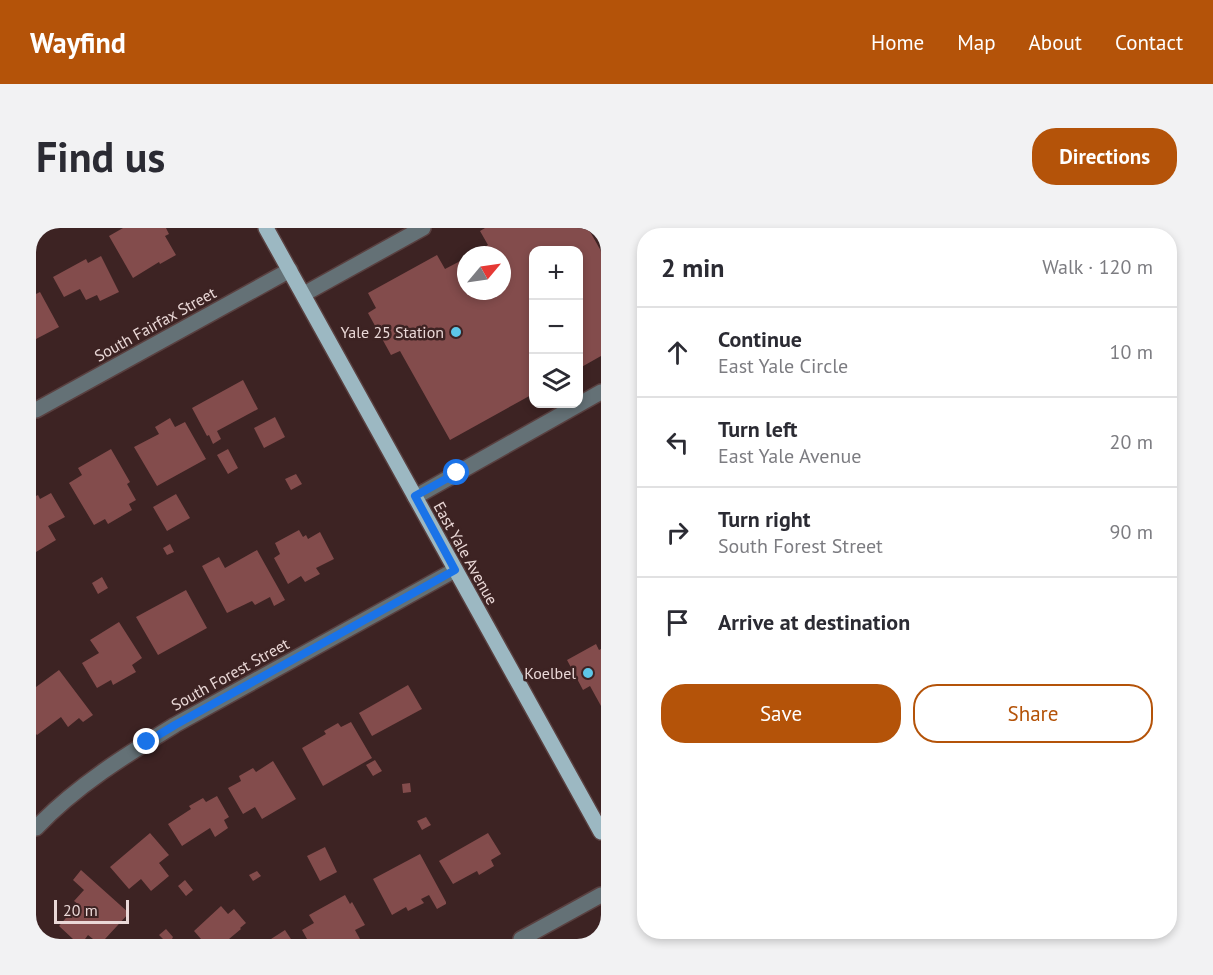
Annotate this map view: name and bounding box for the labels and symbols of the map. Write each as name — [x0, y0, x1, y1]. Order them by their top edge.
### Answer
north arrow — [457, 246, 511, 300]
street label: South Fairfax Street — [91, 282, 220, 366]
place label: Yale 25 Station — [341, 322, 444, 342]
marker: Yale 25 Station — [449, 325, 463, 339]
route start — [443, 459, 469, 485]
street label: East Yale Avenue — [429, 498, 503, 608]
street label: South Forest Street — [167, 633, 293, 715]
place label: Koelbel — [524, 663, 576, 683]
marker: Koelbel — [581, 666, 595, 680]
route end — [133, 728, 159, 754]
scale bar — [54, 897, 129, 924]

